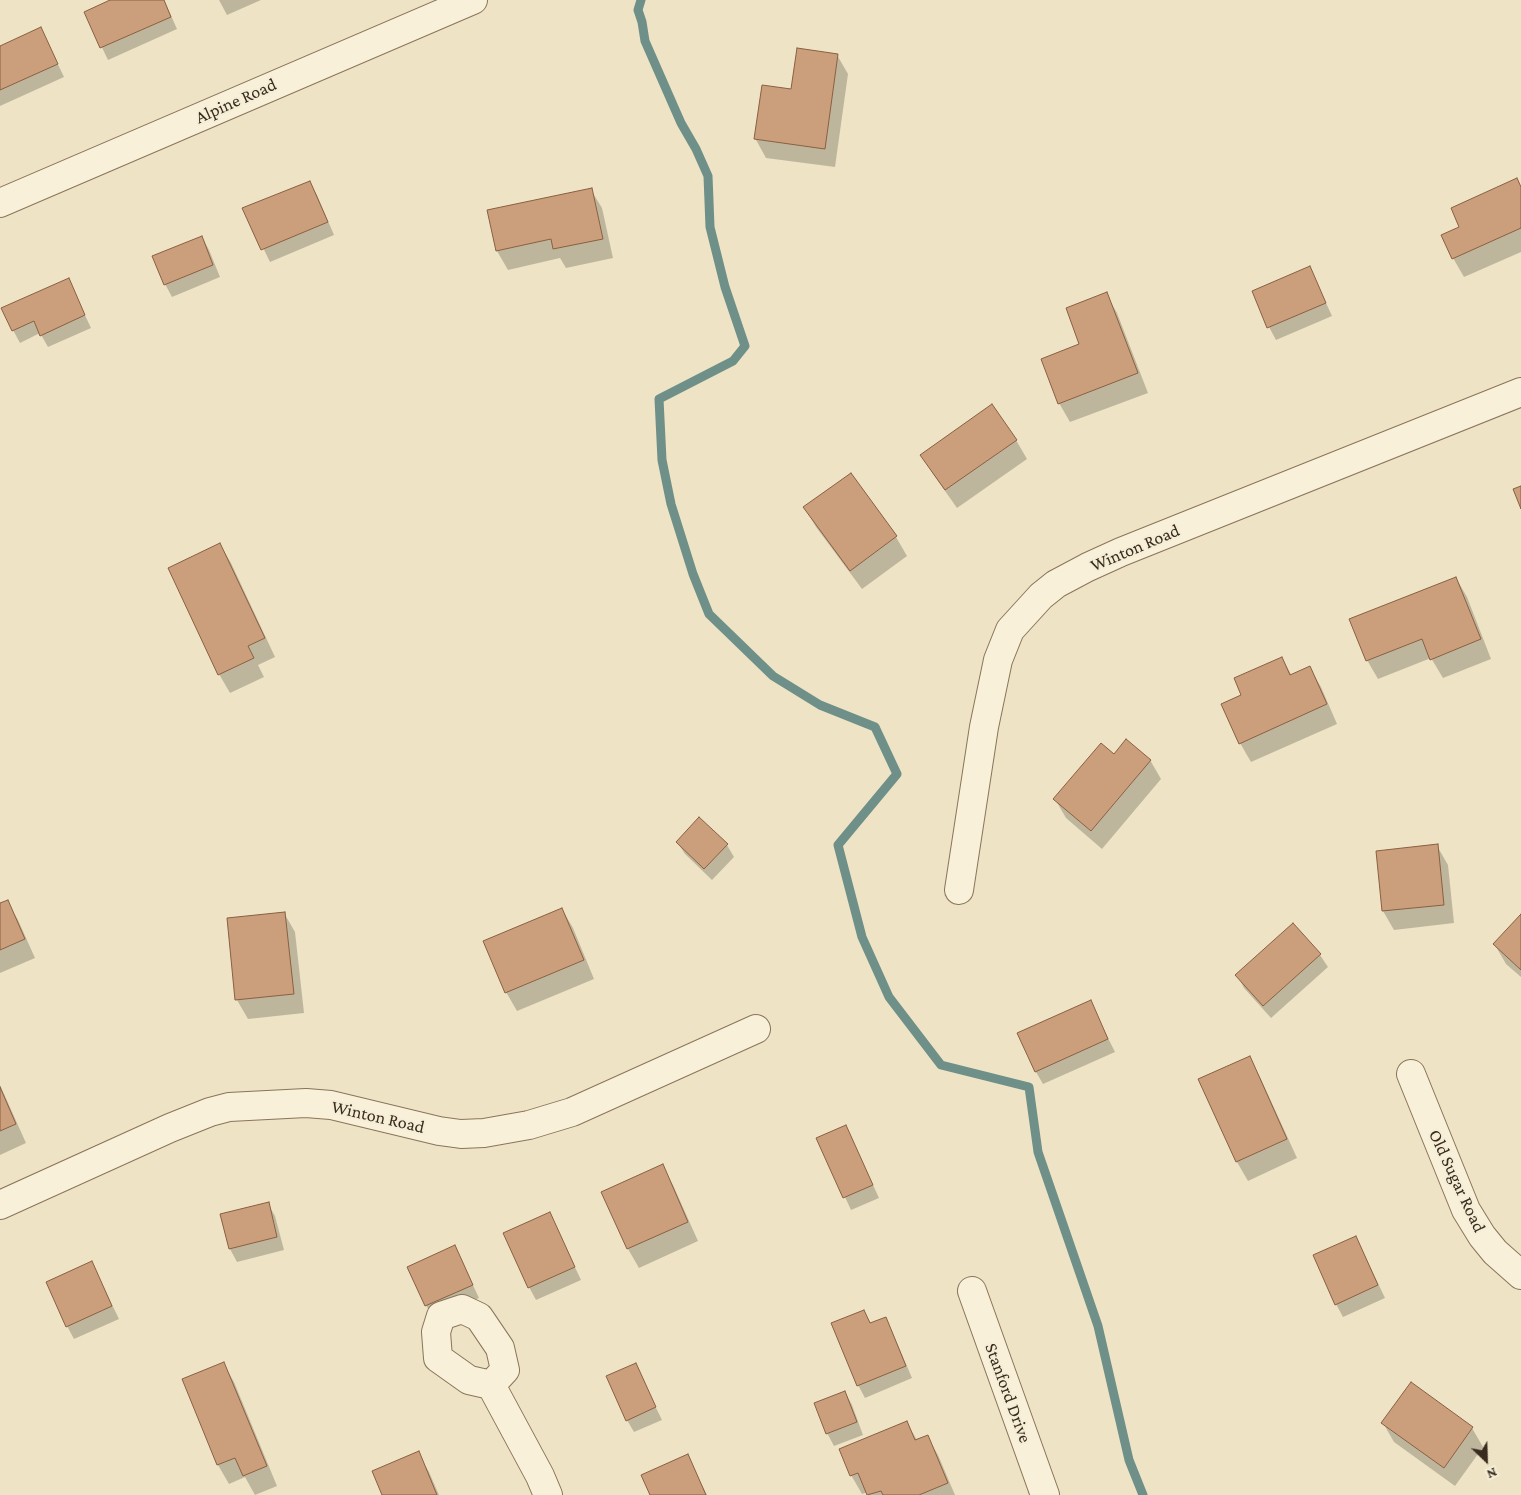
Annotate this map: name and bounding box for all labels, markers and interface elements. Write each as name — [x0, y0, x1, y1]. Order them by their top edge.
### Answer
street label: Alpine Road — [192, 74, 280, 128]
street label: Winton Road — [1087, 520, 1183, 576]
street label: Winton Road — [329, 1096, 427, 1138]
street label: Old Sugar Road — [1424, 1126, 1490, 1236]
street label: Stanford Drive — [980, 1340, 1036, 1446]
north arrow — [1461, 1435, 1511, 1485]
text: N — [1484, 1464, 1500, 1483]

